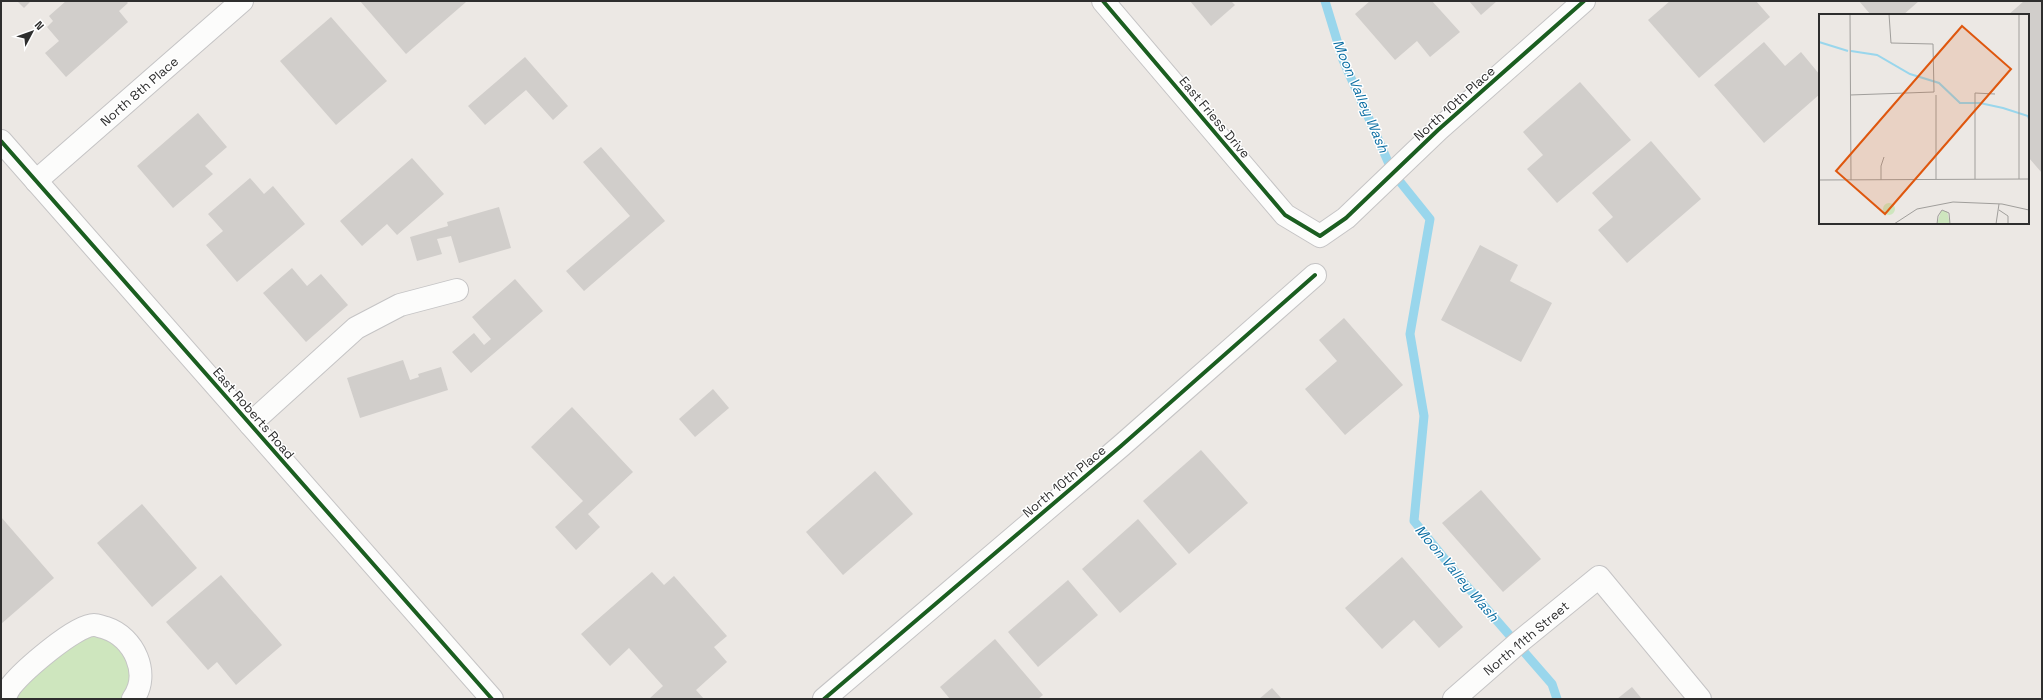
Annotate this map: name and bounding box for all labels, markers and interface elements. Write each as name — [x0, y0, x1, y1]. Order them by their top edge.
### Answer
north arrow — [12, 12, 52, 52]
inset map — [1819, 14, 2029, 224]
text: N — [32, 18, 47, 33]
water label: Moon Valley Wash — [1329, 37, 1393, 156]
street label: North 8th Place — [97, 53, 182, 130]
street label: North 10th Place — [1410, 62, 1499, 144]
street label: East Friess Drive — [1175, 73, 1254, 162]
street label: East Roberts Road — [209, 364, 298, 463]
street label: North 10th Place — [1019, 442, 1109, 521]
water label: Moon Valley Wash — [1411, 521, 1503, 625]
street label: North 11th Street — [1480, 598, 1573, 679]

